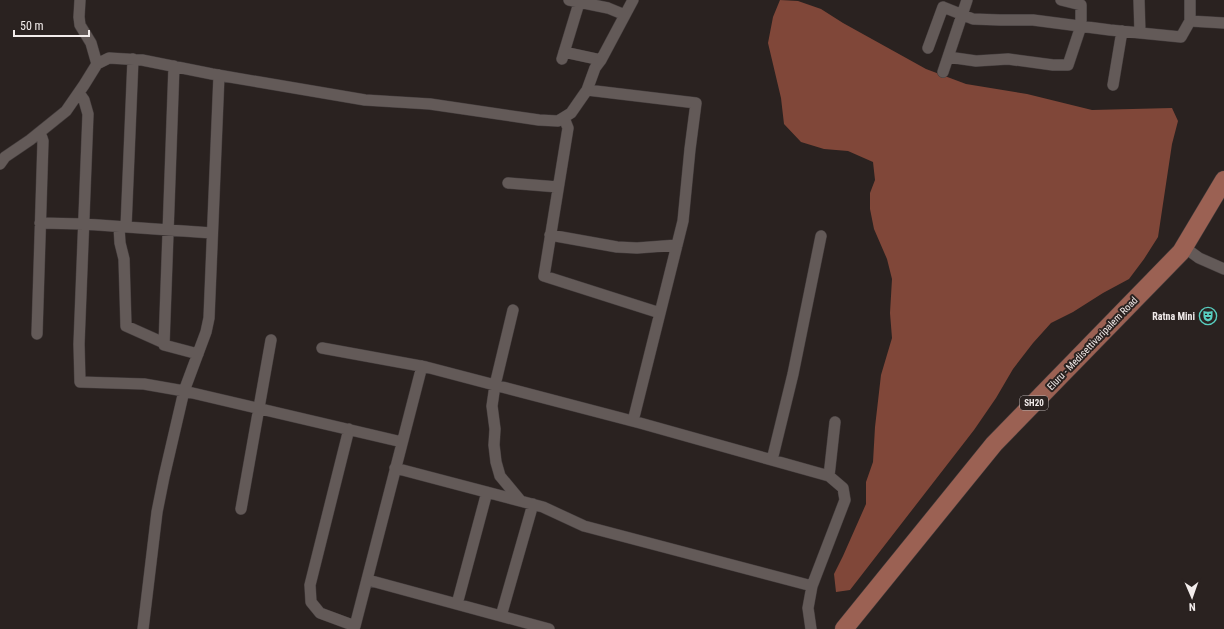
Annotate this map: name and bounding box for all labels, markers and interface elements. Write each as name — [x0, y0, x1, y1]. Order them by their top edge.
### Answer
scale bar — [14, 12, 89, 38]
text: 50 m — [20, 19, 44, 33]
street label: Eluru - Medisettivaripalem Road — [1045, 295, 1140, 392]
theatre icon: Ratna Mini — [1198, 306, 1218, 326]
place label: Ratna Mini — [1152, 311, 1195, 322]
road number: SH20 — [1020, 396, 1048, 410]
north arrow — [1172, 577, 1212, 617]
text: N — [1188, 600, 1196, 613]

